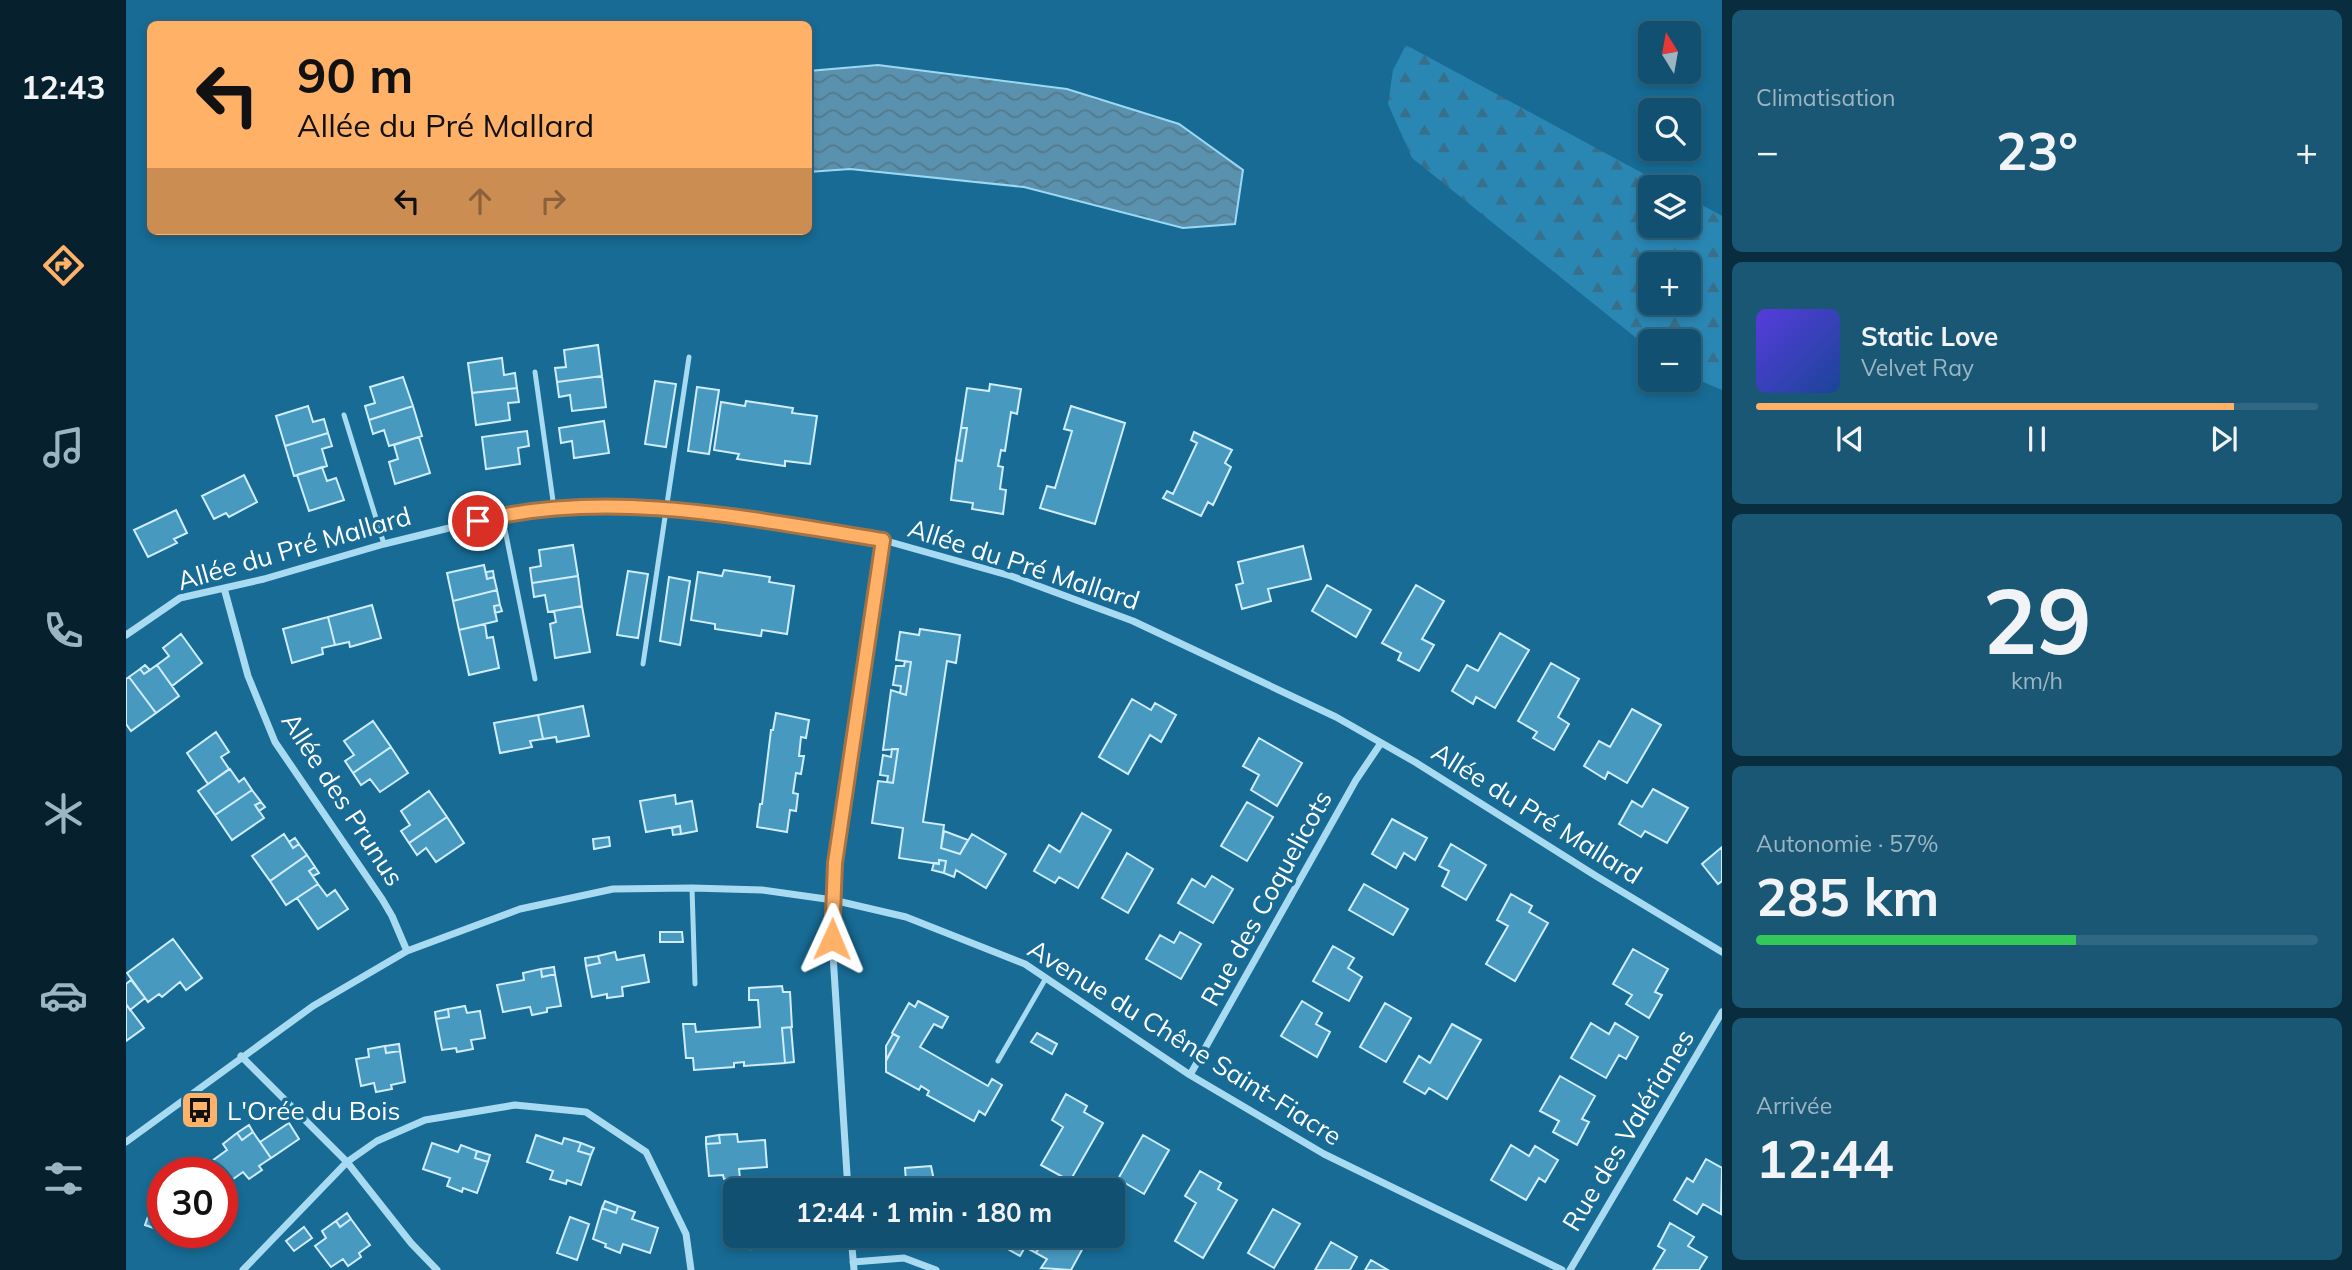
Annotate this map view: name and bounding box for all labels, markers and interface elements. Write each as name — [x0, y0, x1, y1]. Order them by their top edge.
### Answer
north arrow — [1638, 21, 1701, 84]
map controls — [1638, 21, 1701, 392]
text: 90 m — [297, 44, 413, 105]
icon: left — [182, 49, 273, 140]
text: 12:43 — [21, 67, 105, 107]
text: Climatisation — [1756, 83, 1896, 112]
button: search — [1638, 98, 1701, 161]
text: Allée du Pré Mallard — [297, 105, 594, 145]
text: 23° — [1996, 118, 2078, 183]
text: − — [1756, 127, 1779, 175]
text: + — [2295, 127, 2318, 175]
button: layers — [1638, 175, 1701, 238]
icon: left — [388, 182, 426, 220]
icon: ahead — [461, 182, 499, 220]
icon: right — [534, 182, 572, 220]
icon: directions — [39, 241, 88, 290]
button: + — [1638, 252, 1701, 315]
text: Static Love — [1861, 320, 1998, 353]
button: − — [1638, 329, 1701, 392]
text: Velvet Ray — [1861, 353, 1974, 382]
icon: previous — [1831, 420, 1869, 458]
icon: pause — [2018, 420, 2056, 458]
icon: next — [2205, 420, 2243, 458]
icon: music — [39, 423, 88, 472]
pin — [448, 491, 508, 551]
street label: Allée du Pré Mallard — [173, 499, 415, 597]
icon: arrive — [459, 502, 497, 540]
street label: Allée du Pré Mallard — [904, 511, 1144, 617]
text: 29 — [1982, 563, 2092, 677]
icon: phone — [39, 606, 88, 655]
text: km/h — [2011, 666, 2063, 695]
street label: Allée des Prunus — [275, 706, 411, 892]
street label: Allée du Pré Mallard — [1426, 735, 1648, 891]
street label: Rue des Coquelicots — [1193, 784, 1339, 1012]
icon: climate — [39, 789, 88, 838]
text: Autonomie · 57% — [1756, 829, 1939, 858]
text: 285 km — [1756, 864, 1939, 929]
position arrow — [795, 902, 869, 976]
street label: Avenue du Chêne Saint-Fiacre — [1022, 932, 1348, 1152]
icon: car — [39, 971, 88, 1020]
street label: Rue des Valérianes — [1555, 1023, 1701, 1237]
bus stop icon: L'Orée du Bois — [179, 1089, 221, 1131]
text: Arrivée — [1756, 1091, 1832, 1120]
place label: L'Orée du Bois — [227, 1094, 400, 1127]
text: 12:44 — [1756, 1126, 1894, 1191]
icon: filters — [39, 1154, 88, 1203]
speed limit sign: 30 — [147, 1157, 238, 1248]
text: 12:44 · 1 min · 180 m — [796, 1196, 1052, 1229]

